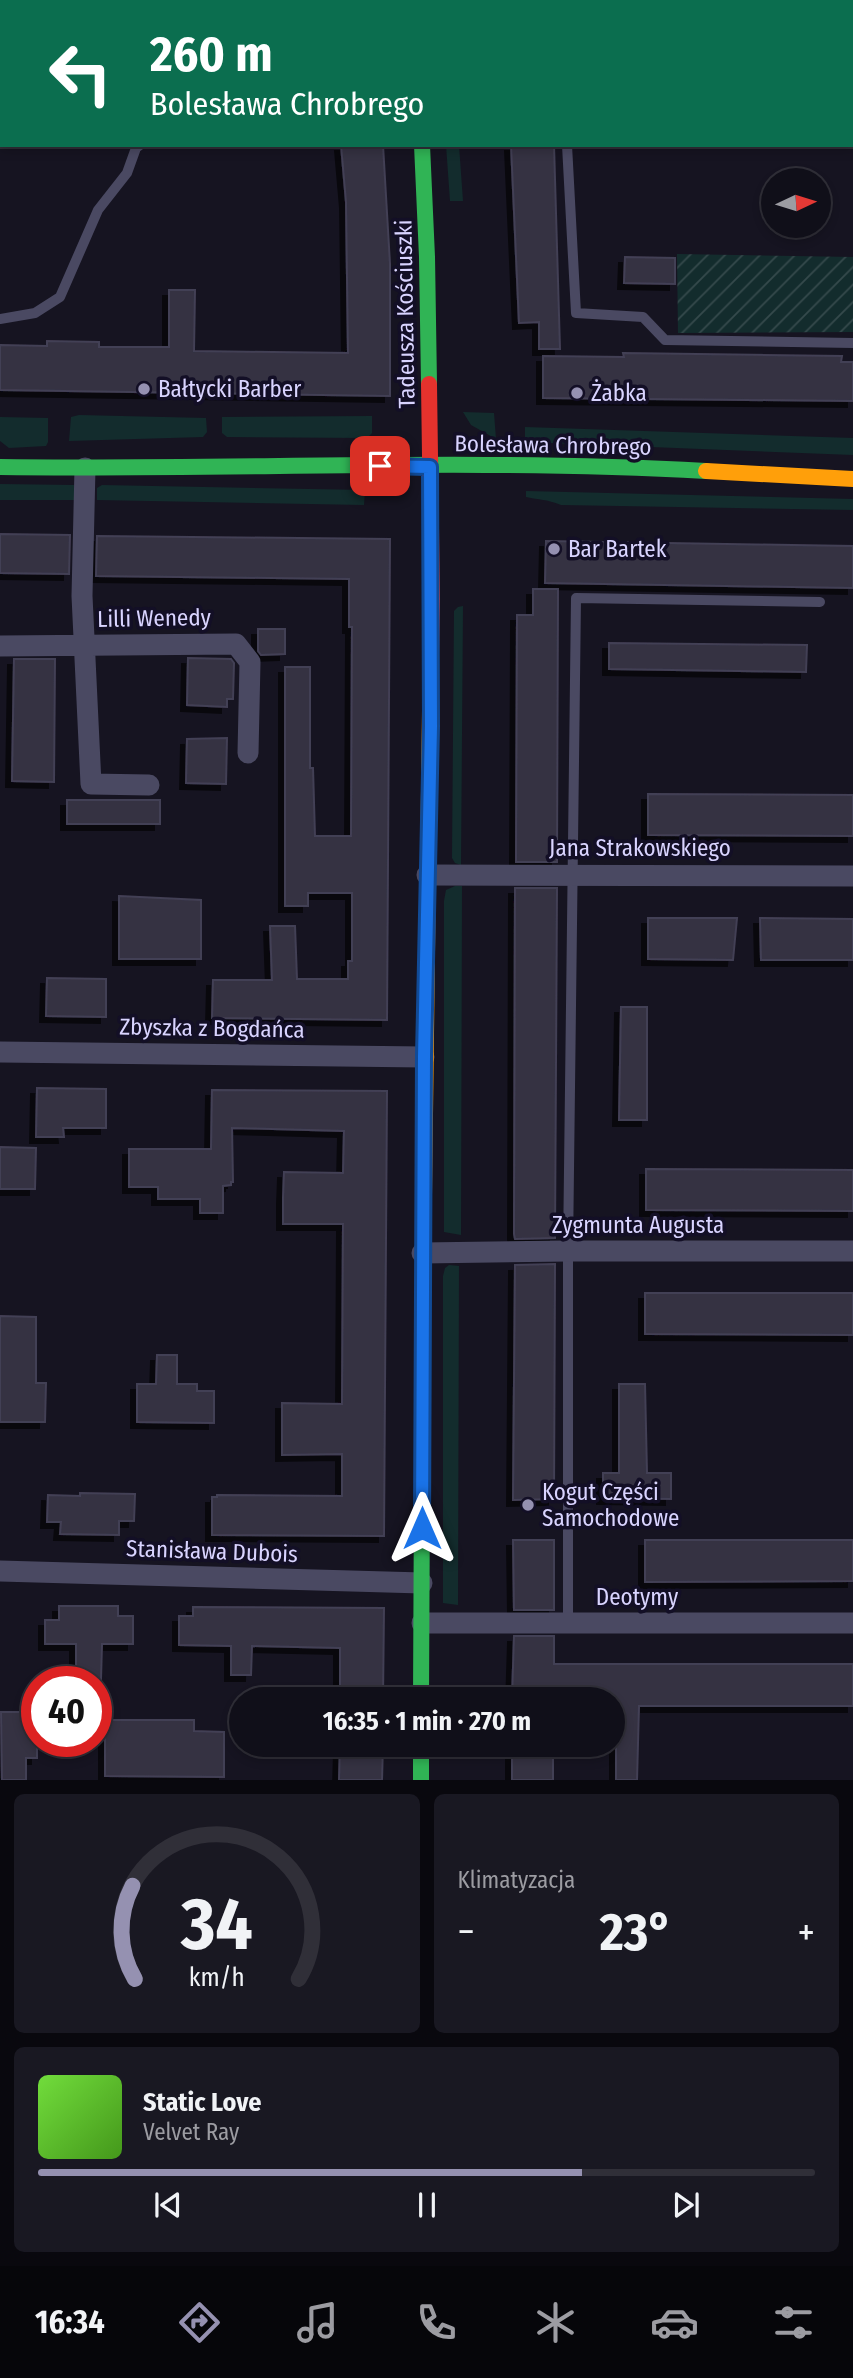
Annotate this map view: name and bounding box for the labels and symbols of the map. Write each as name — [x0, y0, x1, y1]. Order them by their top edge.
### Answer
north arrow — [761, 168, 831, 238]
street label: Tadeusza Kościuszki — [389, 219, 421, 409]
place label: Bałtycki Barber — [158, 375, 301, 403]
place label: Żabka — [591, 379, 647, 407]
marker: Bałtycki Barber — [136, 381, 152, 397]
marker: Żabka — [569, 385, 585, 401]
street label: Bolesława Chrobrego — [454, 429, 652, 461]
pin — [350, 436, 410, 496]
place label: Bar Bartek — [568, 535, 667, 563]
marker: Bar Bartek — [546, 541, 562, 557]
street label: Lilli Wenedy — [97, 603, 212, 633]
street label: Jana Strakowskiego — [549, 834, 731, 862]
street label: Zbyszka z Bogdańca — [119, 1012, 305, 1044]
street label: Zygmunta Augusta — [552, 1211, 724, 1239]
place label: Kogut Części Samochodowe — [542, 1478, 679, 1532]
position arrow — [385, 1491, 459, 1565]
marker: Kogut Części Samochodowe — [520, 1497, 536, 1513]
street label: Stanisława Dubois — [126, 1534, 299, 1568]
street label: Deotymy — [596, 1583, 679, 1611]
speed limit sign: 40 — [21, 1666, 112, 1757]

